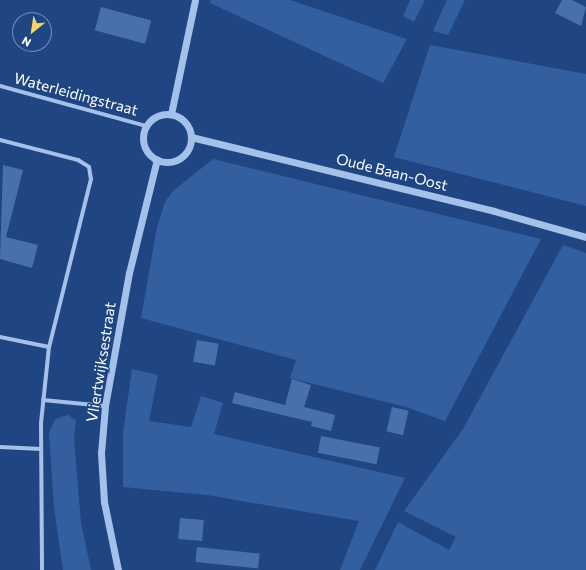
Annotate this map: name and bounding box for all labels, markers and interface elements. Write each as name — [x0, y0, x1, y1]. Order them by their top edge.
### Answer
north arrow — [12, 12, 52, 52]
text: N — [19, 34, 33, 50]
street label: Waterleidingstraat — [12, 69, 140, 119]
street label: Oude Baan-Oost — [334, 149, 450, 195]
street label: Vliertwijksestraat — [83, 301, 119, 423]

